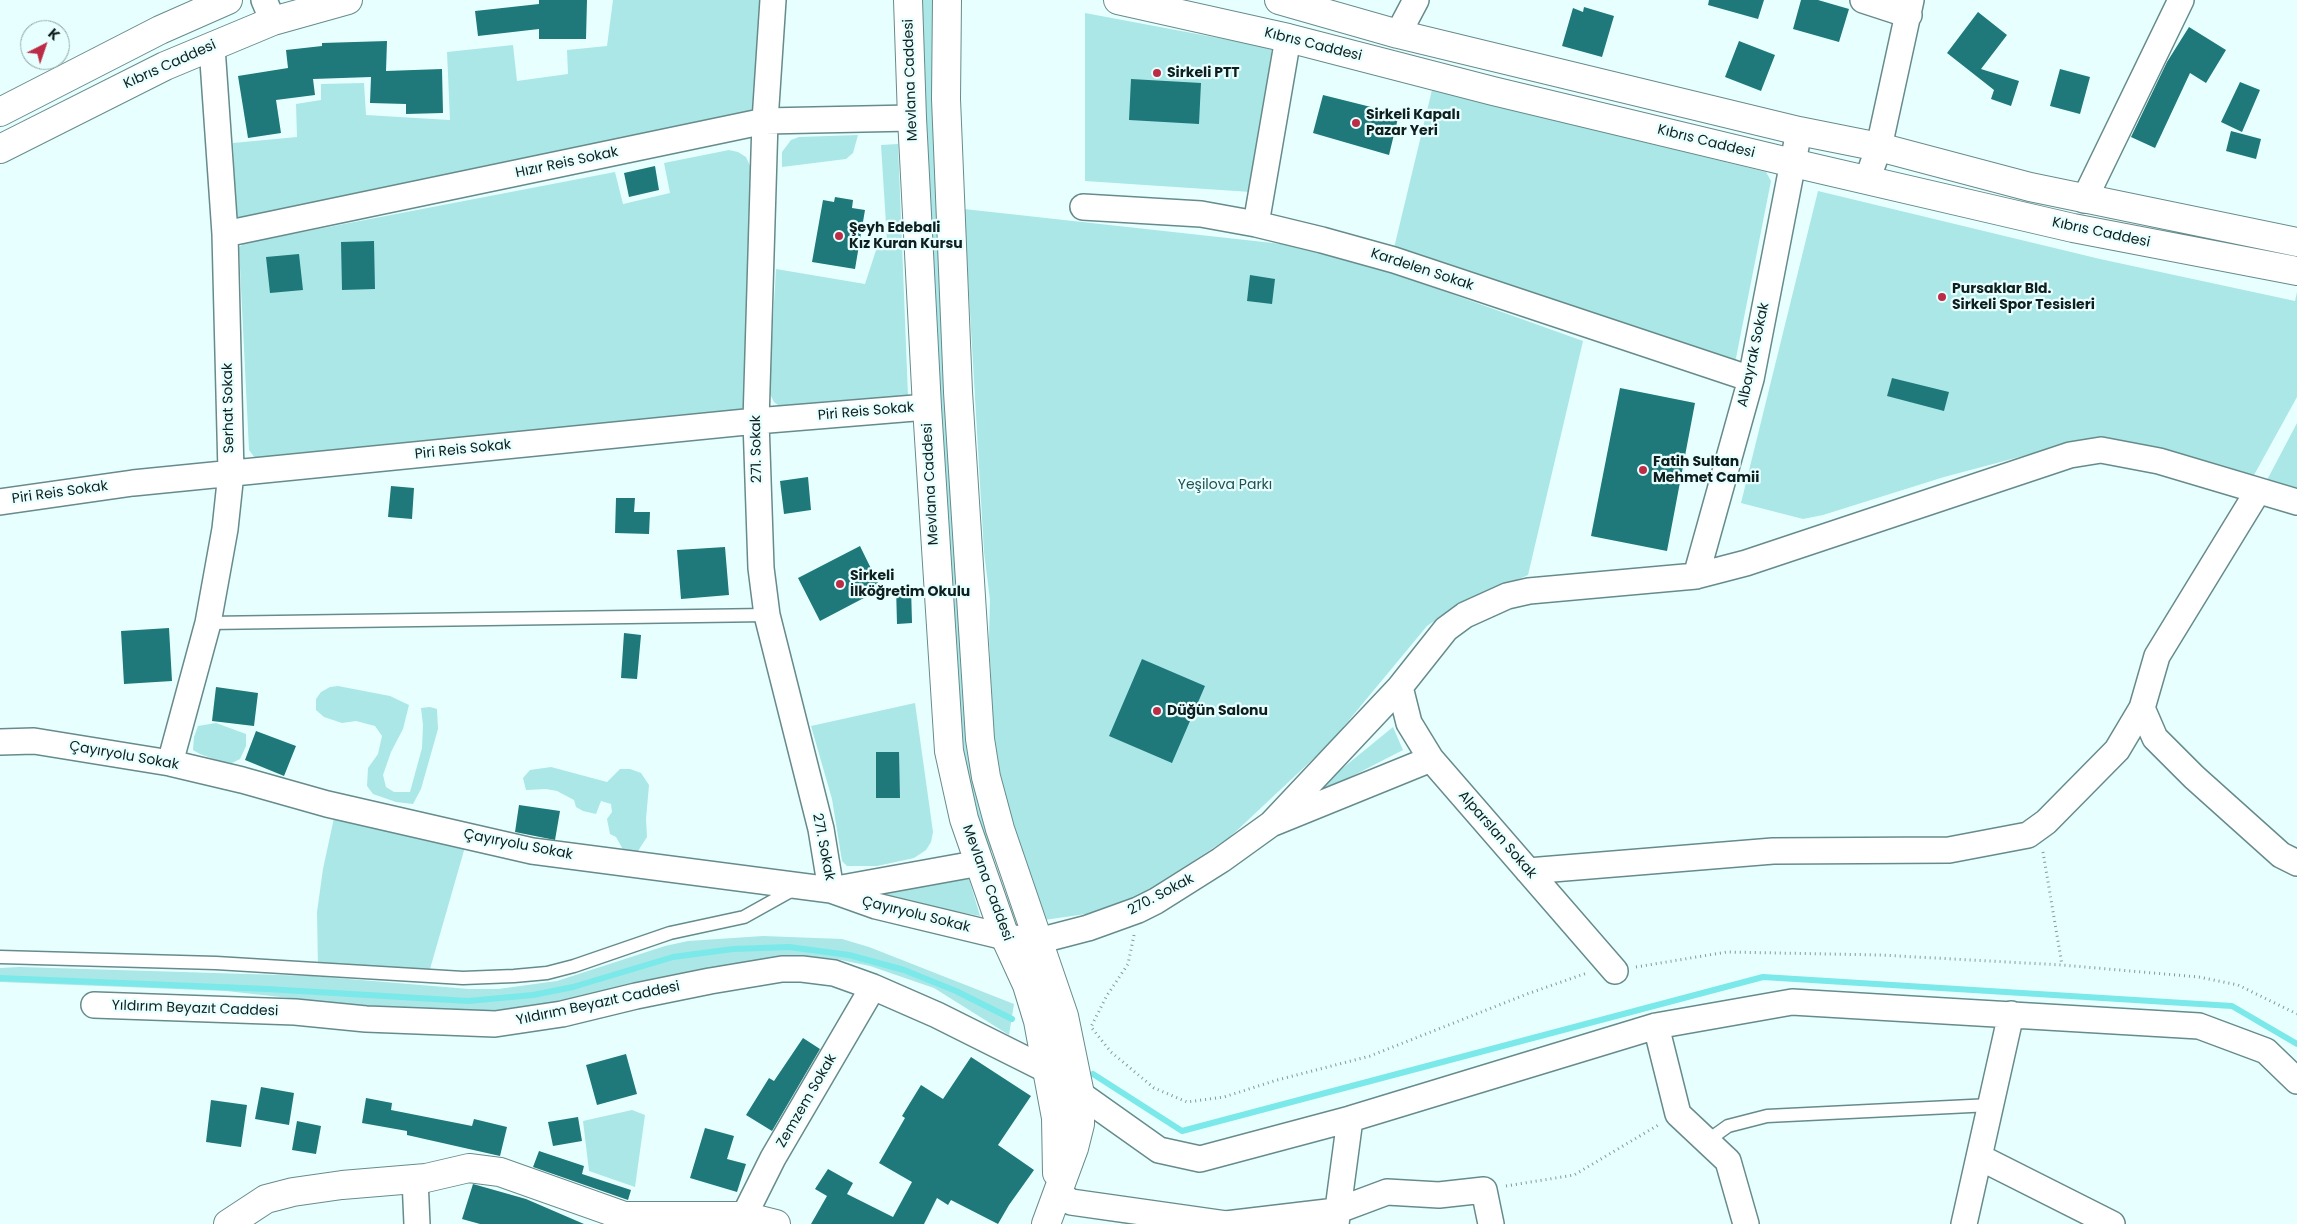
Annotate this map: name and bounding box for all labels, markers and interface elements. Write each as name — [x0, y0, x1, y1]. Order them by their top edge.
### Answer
street label: Mevlana Caddesi — [900, 19, 922, 141]
north arrow — [20, 20, 70, 70]
text: K — [44, 24, 64, 45]
street label: Kıbrıs Caddesi — [1263, 25, 1363, 65]
street label: Kıbrıs Caddesi — [121, 37, 219, 93]
place label: Sirkeli PTT — [1167, 65, 1240, 81]
marker: Sirkeli PTT — [1151, 67, 1163, 79]
place label: Sirkeli Kapalı Pazar Yeri — [1366, 107, 1460, 140]
marker: Sirkeli Kapalı Pazar Yeri — [1350, 117, 1362, 129]
street label: Kıbrıs Caddesi — [1656, 122, 1756, 162]
street label: Hızır Reis Sokak — [514, 144, 620, 182]
street label: Kıbrıs Caddesi — [2051, 214, 2151, 252]
place label: Şeyh Edebali Kız Kuran Kursu — [849, 220, 963, 252]
marker: Şeyh Edebali Kız Kuran Kursu — [833, 230, 845, 242]
street label: Kardelen Sokak — [1368, 245, 1476, 295]
place label: Pursaklar Bld. Sirkeli Spor Tesisleri — [1952, 281, 2095, 314]
marker: Pursaklar Bld. Sirkeli Spor Tesisleri — [1936, 291, 1948, 303]
street label: Albayrak Sokak — [1735, 301, 1773, 409]
street label: Serhat Sokak — [220, 363, 238, 453]
street label: Piri Reis Sokak — [817, 399, 915, 425]
street label: 271. Sokak — [748, 415, 766, 483]
street label: Mevlana Caddesi — [919, 422, 943, 546]
street label: Piri Reis Sokak — [414, 437, 512, 463]
place label: Fatih Sultan Mehmet Camii — [1653, 454, 1759, 487]
marker: Fatih Sultan Mehmet Camii — [1637, 464, 1649, 476]
park label: Yeşilova Parkı — [1178, 477, 1272, 493]
street label: Piri Reis Sokak — [11, 478, 109, 508]
place label: Sirkeli İlköğretim Okulu — [850, 568, 970, 600]
marker: Sirkeli İlköğretim Okulu — [834, 578, 846, 590]
place label: Düğün Salonu — [1167, 703, 1268, 719]
marker: Düğün Salonu — [1151, 705, 1163, 717]
street label: Çayıryolu Sokak — [68, 738, 180, 774]
street label: Alparslan Sokak — [1454, 788, 1540, 882]
street label: 271. Sokak — [808, 812, 838, 882]
street label: Mevlana Caddesi — [958, 823, 1016, 943]
street label: Çayıryolu Sokak — [462, 826, 574, 864]
street label: 270. Sokak — [1125, 871, 1197, 919]
street label: Çayıryolu Sokak — [860, 893, 972, 937]
street label: Yıldırım Beyazıt Caddesi — [515, 978, 681, 1030]
street label: Yıldırım Beyazıt Caddesi — [111, 998, 279, 1020]
street label: Zemzem Sokak — [773, 1051, 841, 1151]

